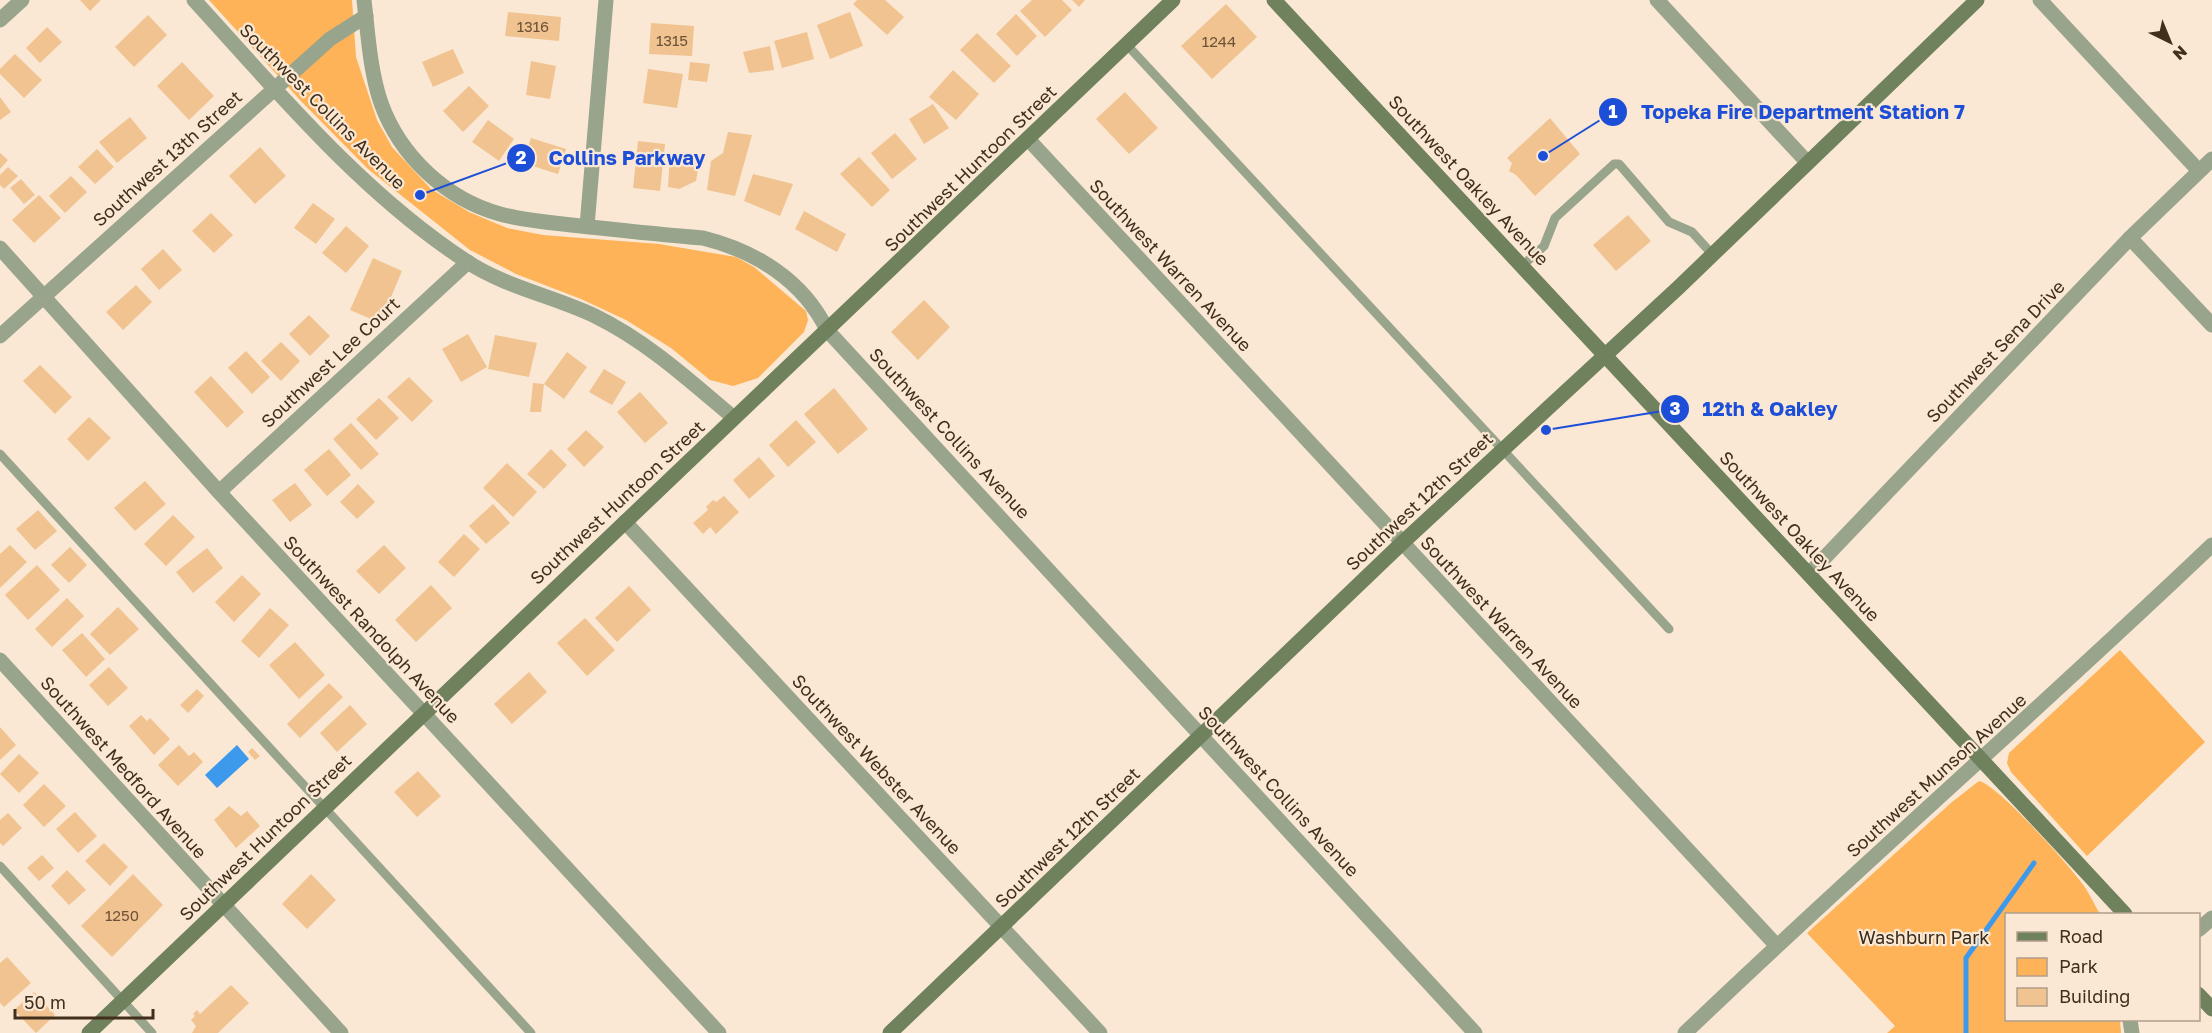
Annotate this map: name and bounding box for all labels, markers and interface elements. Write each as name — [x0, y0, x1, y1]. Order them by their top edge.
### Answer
north arrow — [2140, 12, 2200, 72]
house number: 1316 — [517, 17, 549, 35]
street label: Southwest Collins Avenue — [236, 19, 410, 193]
house number: 1315 — [656, 31, 688, 49]
house number: 1244 — [1202, 32, 1236, 50]
text: N — [2169, 42, 2192, 64]
street label: Southwest Huntoon Street — [879, 80, 1061, 256]
street label: Southwest 13th Street — [88, 85, 246, 231]
street label: Southwest Oakley Avenue — [1384, 90, 1554, 270]
callout: Topeka Fire Department Station 7 — [1598, 93, 1977, 131]
text: Topeka Fire Department Station 7 — [1641, 99, 1965, 123]
text: 1 — [1608, 100, 1618, 122]
callout: Collins Parkway — [506, 139, 717, 177]
text: Collins Parkway — [548, 145, 706, 169]
text: 2 — [516, 146, 527, 168]
street label: Southwest Warren Avenue — [1085, 174, 1257, 356]
street label: Southwest Sena Drive — [1921, 275, 2069, 427]
street label: Southwest Lee Court — [256, 292, 404, 432]
street label: Southwest Collins Avenue — [865, 343, 1035, 523]
callout: 12th & Oakley — [1660, 390, 1850, 428]
text: 12th & Oakley — [1702, 396, 1838, 420]
text: 3 — [1670, 397, 1681, 419]
street label: Southwest Huntoon Street — [525, 415, 709, 589]
street label: Southwest 12th Street — [1341, 427, 1497, 575]
street label: Southwest Oakley Avenue — [1715, 446, 1885, 626]
street label: Southwest Randolph Avenue — [279, 531, 465, 727]
street label: Southwest Warren Avenue — [1416, 531, 1588, 713]
street label: Southwest Webster Avenue — [788, 670, 966, 858]
street label: Southwest Medford Avenue — [36, 671, 212, 863]
street label: Southwest Munson Avenue — [1842, 688, 2030, 862]
street label: Southwest Collins Avenue — [1194, 701, 1364, 881]
street label: Southwest Huntoon Street — [174, 749, 356, 925]
street label: Southwest 12th Street — [990, 762, 1144, 912]
house number: 1250 — [105, 906, 139, 924]
legend — [2005, 913, 2200, 1021]
text: Road — [2059, 925, 2103, 947]
park label: Washburn Park — [1859, 926, 1989, 948]
text: Park — [2059, 955, 2098, 977]
scale bar — [15, 982, 153, 1020]
text: Building — [2059, 985, 2130, 1007]
text: 50 m — [24, 991, 66, 1013]

